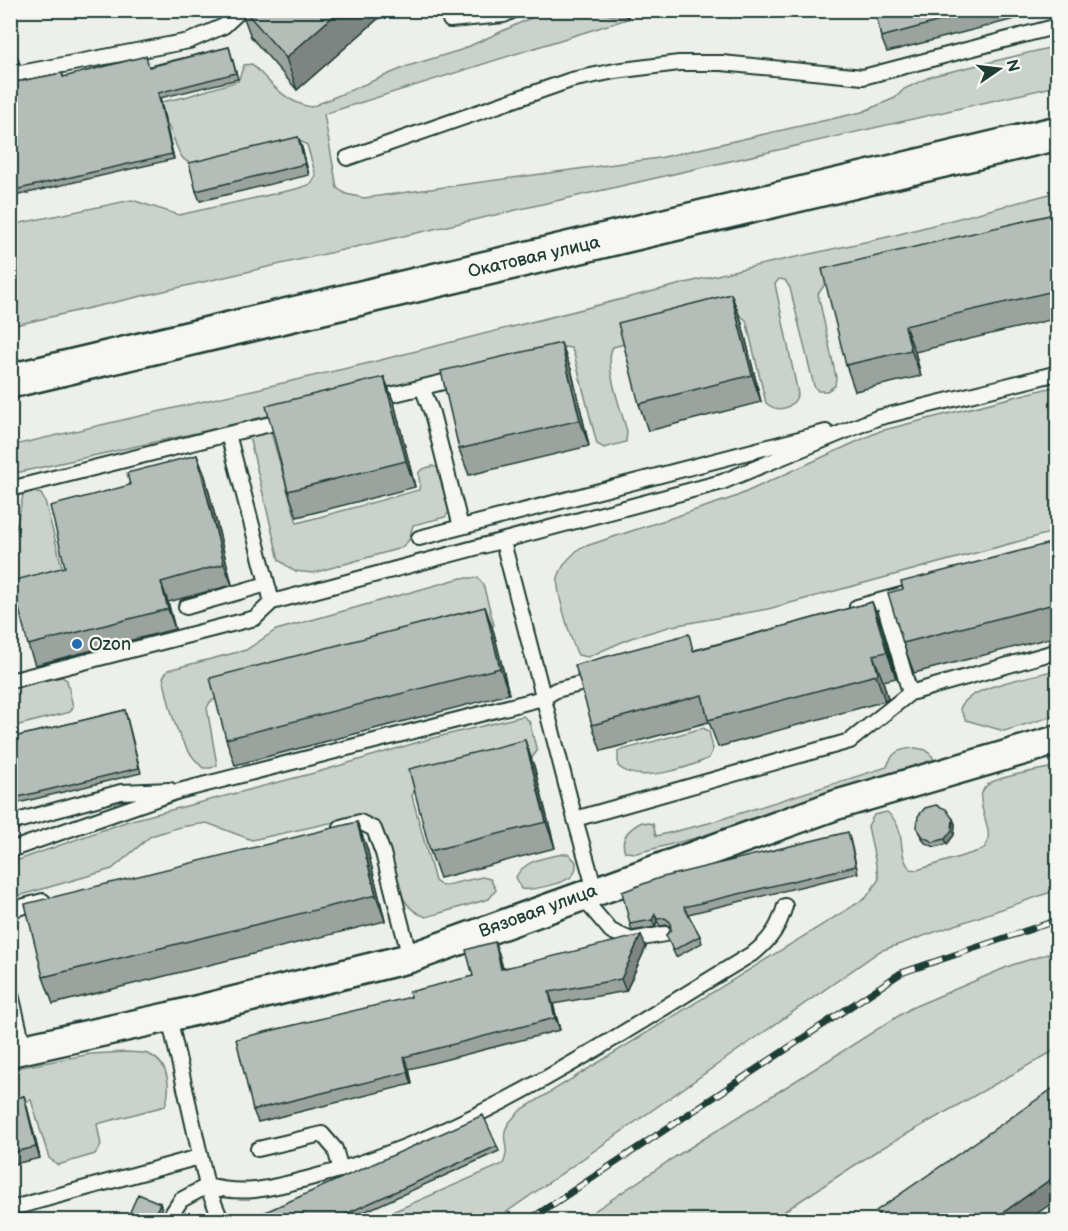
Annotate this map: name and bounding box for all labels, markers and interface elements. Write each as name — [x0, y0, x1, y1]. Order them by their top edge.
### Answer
north arrow — [969, 39, 1029, 99]
text: N — [1001, 58, 1023, 74]
street label: Окатовая улица — [466, 232, 602, 282]
place label: Ozon — [89, 634, 131, 655]
marker: Ozon — [70, 637, 84, 651]
street label: Вязовая улица — [476, 880, 600, 942]

